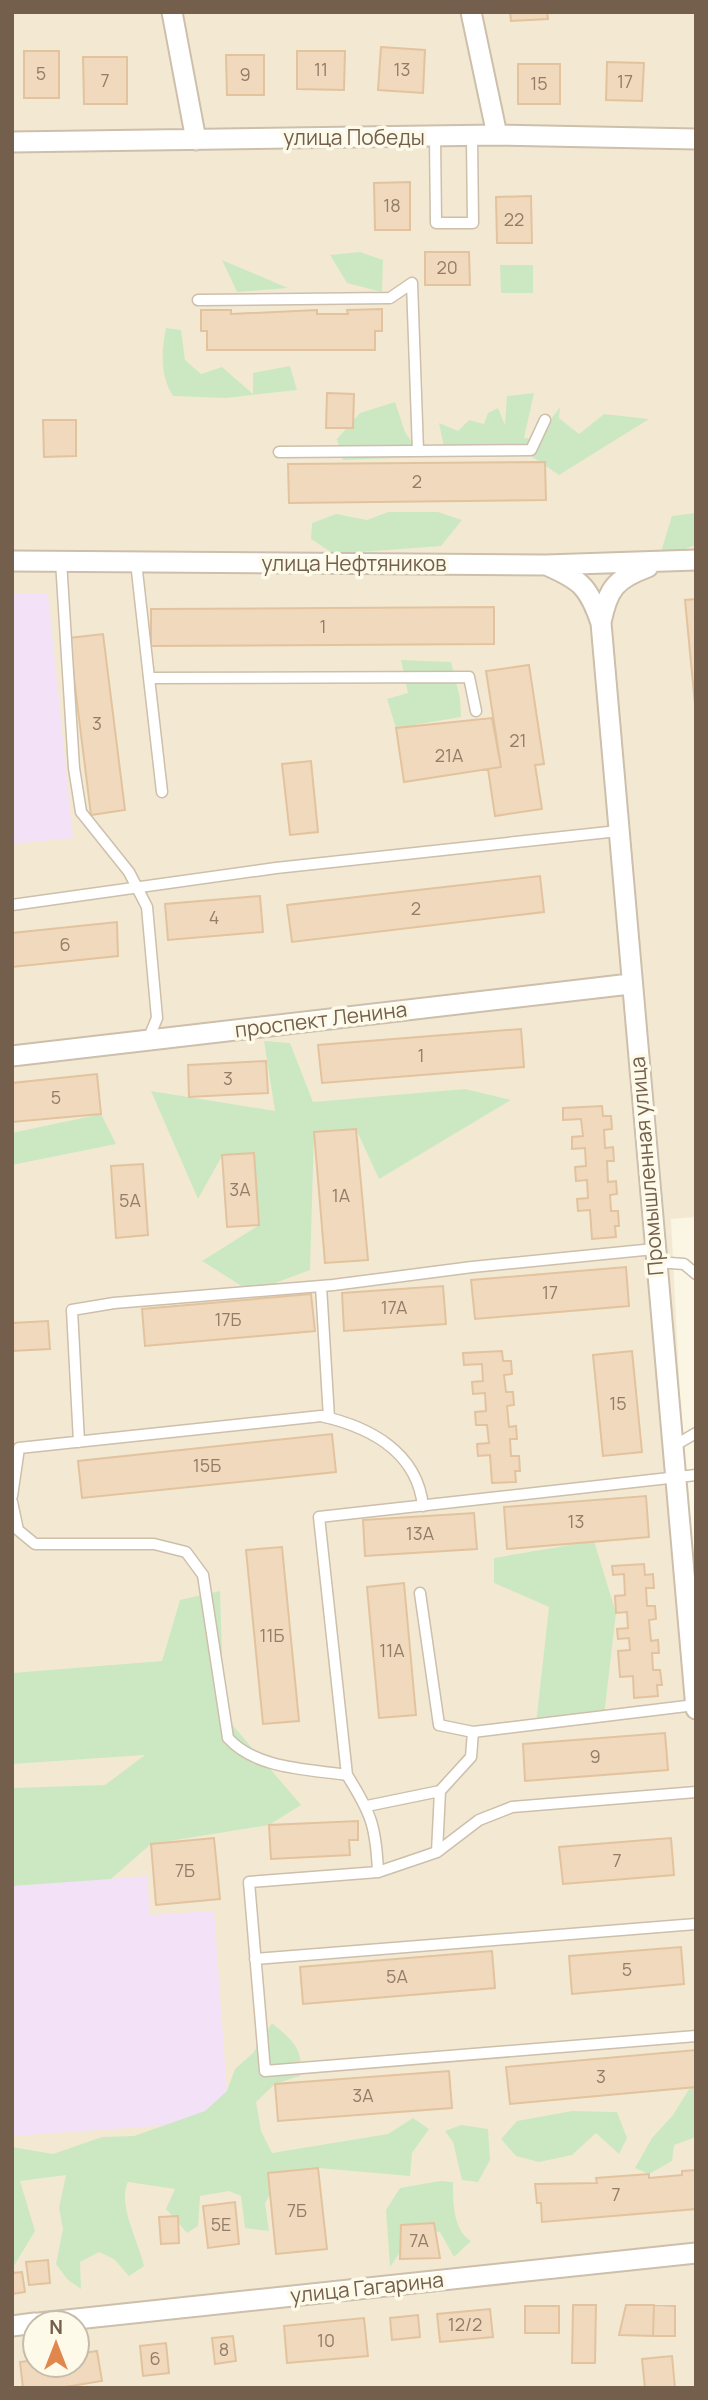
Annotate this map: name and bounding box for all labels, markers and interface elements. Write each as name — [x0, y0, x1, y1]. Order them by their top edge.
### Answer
house number: 11 — [314, 57, 328, 81]
house number: 13 — [394, 57, 410, 81]
house number: 5 — [36, 61, 46, 85]
house number: 9 — [239, 62, 251, 86]
house number: 7 — [100, 68, 110, 92]
house number: 17 — [617, 69, 633, 93]
house number: 15 — [530, 71, 548, 95]
street label: улица Победы — [283, 123, 425, 151]
house number: 18 — [383, 193, 401, 217]
house number: 22 — [504, 207, 524, 231]
house number: 20 — [436, 255, 458, 279]
house number: 2 — [412, 469, 422, 493]
street label: улица Нефтяников — [261, 549, 447, 577]
house number: 1 — [319, 614, 327, 638]
house number: 3 — [92, 711, 102, 735]
house number: 21 — [509, 728, 527, 752]
house number: 21А — [435, 743, 464, 767]
house number: 2 — [411, 896, 421, 920]
house number: 4 — [209, 905, 219, 929]
house number: 6 — [59, 932, 71, 956]
street label: проспект Ленина — [233, 995, 409, 1043]
house number: 1 — [417, 1043, 425, 1067]
street label: Промышленная улица — [622, 1055, 670, 1277]
house number: 3 — [223, 1066, 233, 1090]
house number: 5 — [51, 1085, 61, 1109]
house number: 3А — [229, 1177, 251, 1201]
house number: 1А — [332, 1183, 351, 1207]
house number: 5А — [119, 1188, 141, 1212]
house number: 17 — [542, 1280, 558, 1304]
house number: 17А — [381, 1295, 408, 1319]
house number: 17Б — [215, 1307, 242, 1331]
house number: 15 — [609, 1391, 627, 1415]
house number: 15Б — [193, 1453, 221, 1477]
house number: 13 — [568, 1509, 584, 1533]
house number: 13А — [406, 1521, 435, 1545]
house number: 11Б — [260, 1623, 285, 1647]
house number: 11А — [379, 1638, 405, 1662]
house number: 9 — [589, 1744, 601, 1768]
house number: 7 — [612, 1848, 622, 1872]
house number: 7Б — [175, 1858, 195, 1882]
house number: 5 — [622, 1957, 632, 1981]
house number: 5А — [386, 1964, 408, 1988]
house number: 3 — [596, 2064, 606, 2088]
house number: 3А — [352, 2083, 374, 2107]
house number: 7 — [611, 2182, 621, 2206]
house number: 7Б — [287, 2198, 307, 2222]
house number: 5Е — [211, 2212, 231, 2236]
house number: 7А — [409, 2228, 429, 2252]
street label: улица Гагарина — [289, 2265, 445, 2309]
north arrow — [21, 2309, 91, 2379]
house number: 12/2 — [448, 2312, 482, 2336]
text: N — [49, 2314, 63, 2340]
house number: 10 — [317, 2328, 335, 2352]
house number: 8 — [219, 2337, 229, 2361]
house number: 6 — [149, 2346, 161, 2370]

